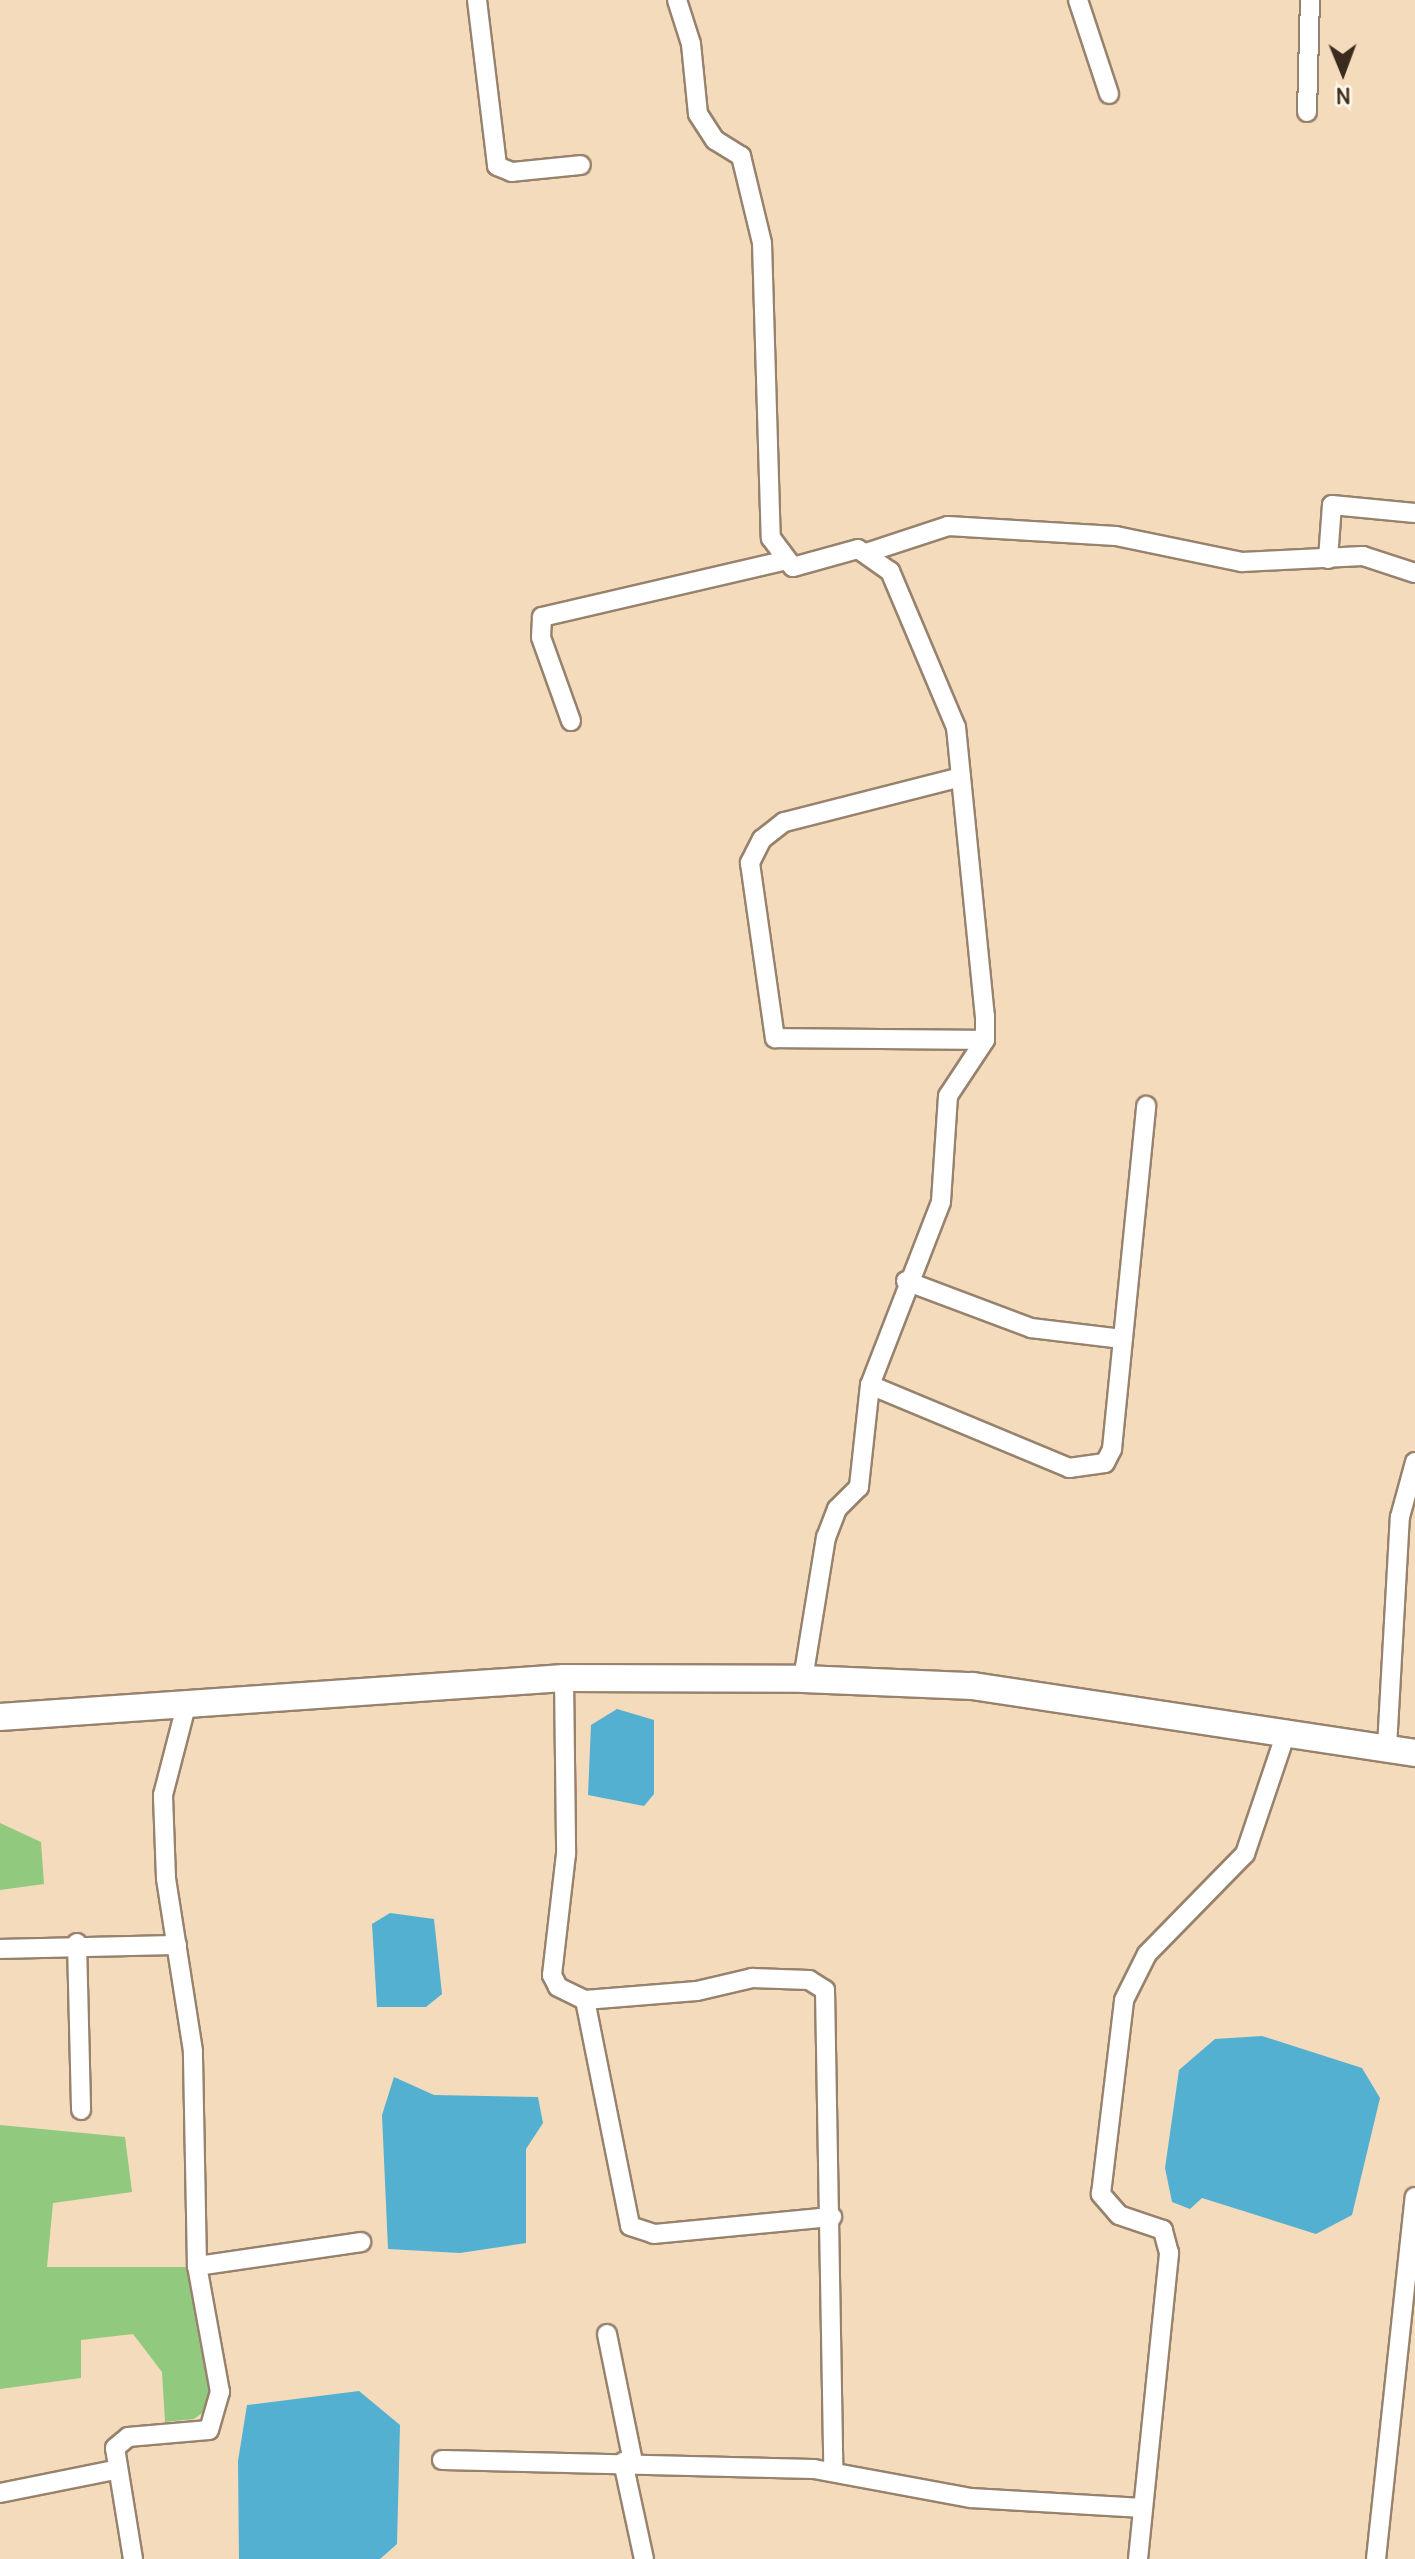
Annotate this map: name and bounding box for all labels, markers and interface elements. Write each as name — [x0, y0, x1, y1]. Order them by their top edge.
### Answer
north arrow — [1303, 32, 1383, 112]
text: N — [1336, 82, 1351, 110]

